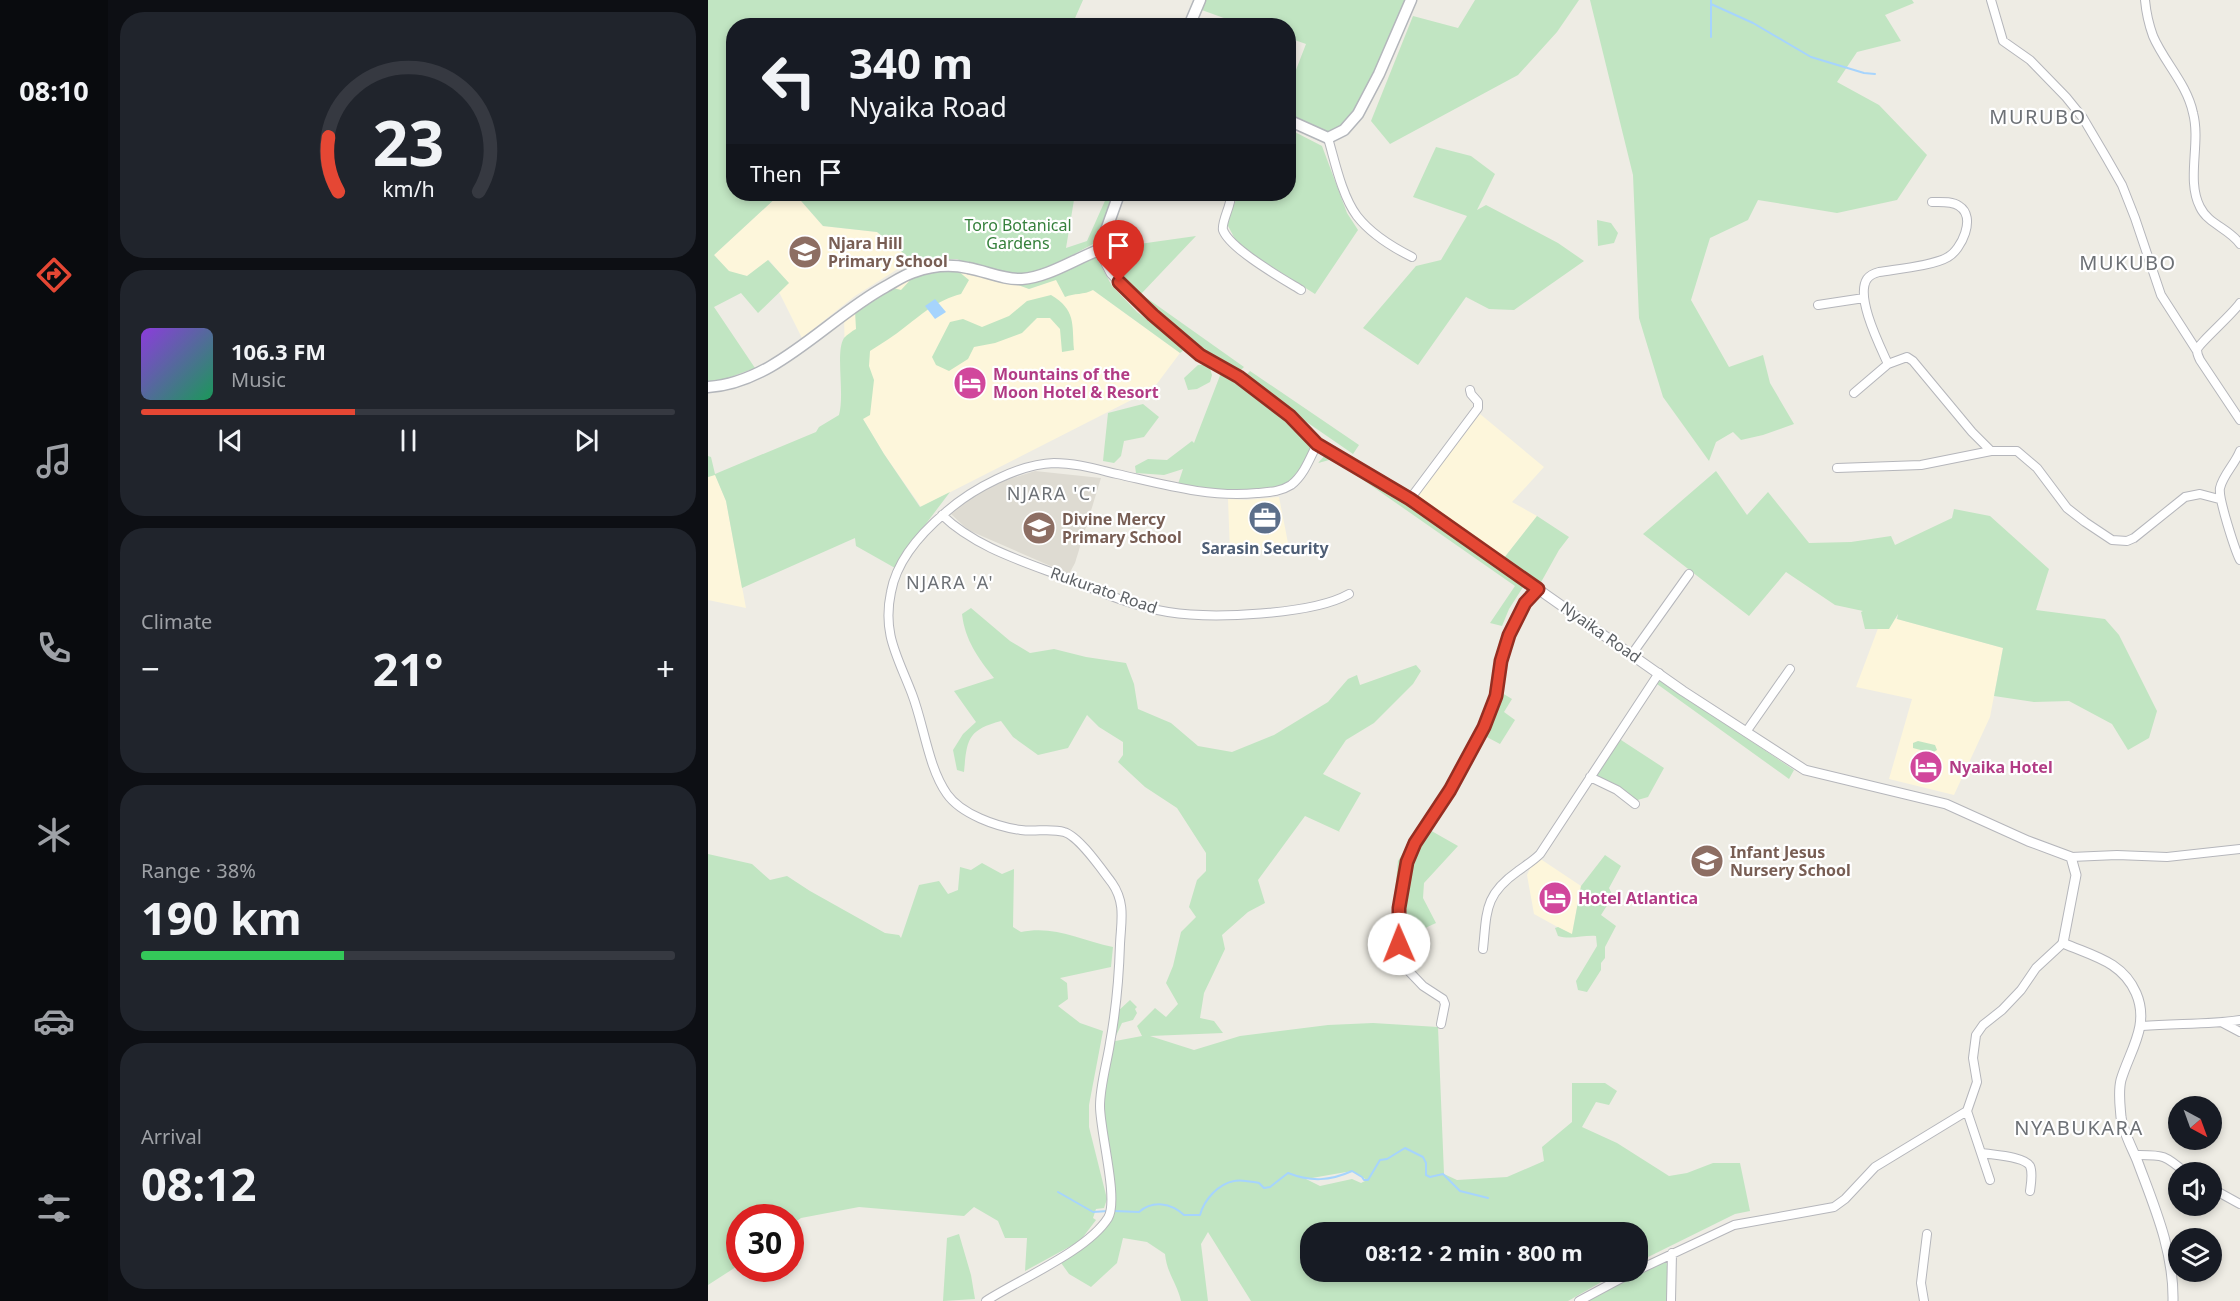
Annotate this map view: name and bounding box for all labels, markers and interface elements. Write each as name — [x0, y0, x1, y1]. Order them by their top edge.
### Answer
text: 340 m — [849, 34, 973, 91]
icon: left — [750, 42, 828, 120]
text: 08:10 — [19, 72, 89, 109]
text: Nyaika Road — [849, 88, 1007, 125]
text: 23 — [372, 99, 444, 184]
district label: MURUBO — [1989, 103, 2087, 130]
icon: arrive — [814, 156, 847, 189]
text: Then — [750, 158, 802, 188]
text: km/h — [382, 174, 434, 203]
park label: Toro Botanical Gardens — [964, 214, 1072, 254]
pin — [1093, 220, 1144, 282]
icon: arrive — [1102, 229, 1135, 262]
place label: Njara Hill Primary School — [828, 232, 948, 272]
school or university icon: Njara Hill Primary School — [787, 234, 823, 270]
district label: MUKUBO — [2079, 249, 2177, 276]
icon: directions — [33, 254, 75, 296]
text: 106.3 FM — [231, 336, 326, 366]
place label: Mountains of the Moon Hotel & Resort — [993, 363, 1159, 403]
hotel icon: Mountains of the Moon Hotel & Resort — [952, 365, 988, 401]
text: Music — [231, 366, 286, 393]
icon: previous — [214, 424, 247, 457]
icon: pause — [392, 424, 425, 457]
icon: next — [570, 424, 603, 457]
icon: music — [33, 440, 75, 482]
district label: NJARA 'C' — [1007, 481, 1097, 505]
office icon: Sarasin Security — [1247, 500, 1283, 536]
place label: Divine Mercy Primary School — [1062, 508, 1182, 548]
school or university icon: Divine Mercy Primary School — [1021, 510, 1057, 546]
place label: Sarasin Security — [1201, 537, 1329, 559]
street label: Rukurato Road — [1048, 561, 1160, 619]
district label: NJARA 'A' — [906, 570, 994, 594]
street label: Nyaika Road — [1556, 596, 1646, 668]
text: Climate — [141, 608, 212, 635]
icon: phone — [33, 627, 75, 669]
text: 21° — [373, 638, 443, 699]
text: − — [141, 646, 160, 691]
text: + — [656, 646, 675, 691]
hotel icon: Nyaika Hotel — [1908, 749, 1944, 785]
place label: Nyaika Hotel — [1949, 756, 2053, 778]
icon: climate — [33, 814, 75, 856]
place label: Infant Jesus Nursery School — [1730, 841, 1851, 881]
school or university icon: Infant Jesus Nursery School — [1689, 843, 1725, 879]
text: Range · 38% — [141, 857, 256, 884]
hotel icon: Hotel Atlantica — [1537, 880, 1573, 916]
text: 190 km — [141, 887, 302, 948]
place label: Hotel Atlantica — [1578, 887, 1698, 909]
position arrow — [1367, 912, 1431, 976]
icon: car — [33, 1000, 75, 1042]
north arrow — [2168, 1096, 2222, 1150]
map controls — [2168, 1096, 2222, 1282]
district label: NYABUKARA — [2014, 1114, 2144, 1141]
text: Arrival — [141, 1123, 202, 1150]
text: 08:12 — [141, 1153, 257, 1214]
button: sound — [2168, 1162, 2222, 1216]
icon: filters — [33, 1187, 75, 1229]
speed limit sign: 30 — [726, 1204, 804, 1282]
button: layers — [2168, 1228, 2222, 1282]
text: 08:12 · 2 min · 800 m — [1365, 1237, 1583, 1267]

